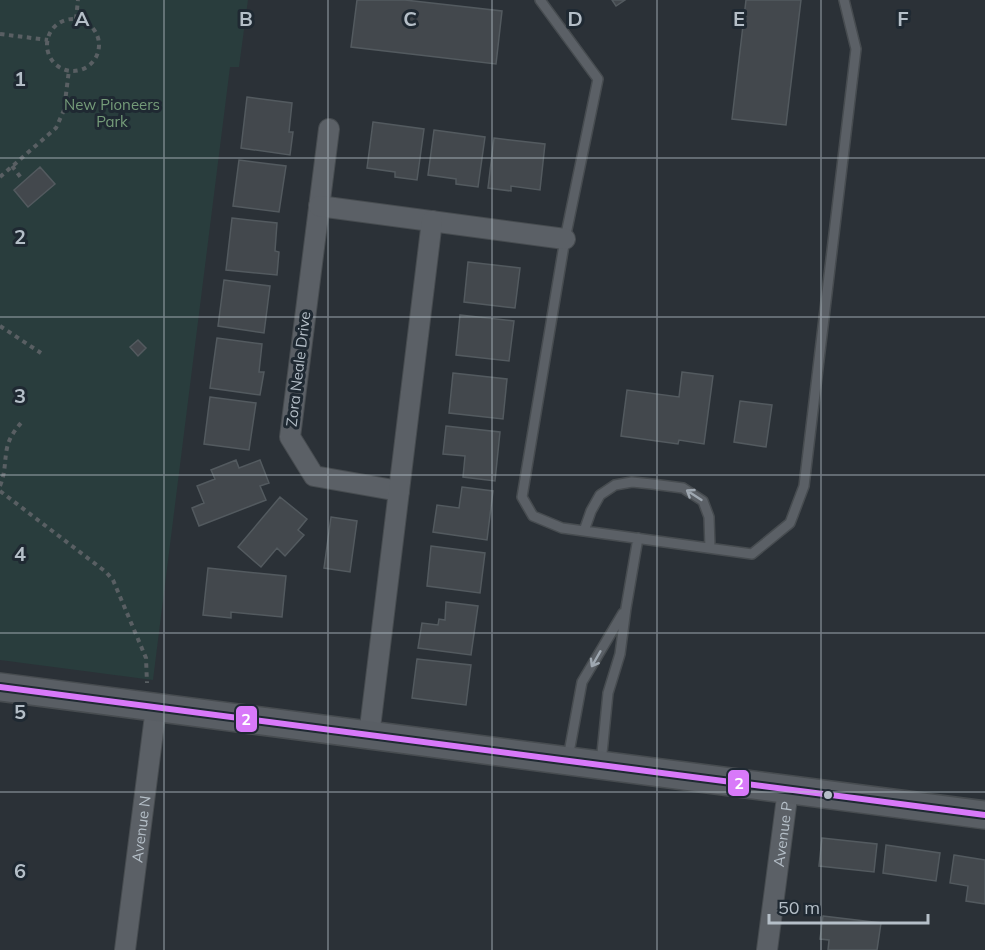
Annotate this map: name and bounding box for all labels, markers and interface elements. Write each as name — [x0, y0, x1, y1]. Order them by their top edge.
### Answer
text: A — [75, 6, 90, 31]
text: B — [239, 6, 253, 31]
text: C — [403, 6, 417, 31]
text: D — [567, 6, 583, 31]
text: E — [733, 6, 745, 31]
text: F — [897, 6, 909, 31]
text: 1 — [14, 66, 26, 91]
park label: New Pioneers Park — [64, 95, 160, 131]
text: 2 — [14, 224, 26, 249]
street label: Zora Neale Drive — [282, 310, 314, 428]
text: 3 — [14, 383, 26, 408]
one-way arrow — [686, 489, 703, 501]
text: 4 — [14, 541, 26, 566]
one-way arrow — [590, 650, 602, 667]
text: 5 — [14, 699, 26, 724]
line badge: 2 — [235, 705, 258, 733]
text: 2 — [241, 709, 251, 729]
line badge: 2 — [727, 769, 750, 797]
text: 2 — [734, 773, 744, 793]
unlabelled marker — [822, 789, 834, 801]
street label: Avenue N — [127, 794, 154, 864]
street label: Avenue P — [769, 800, 796, 868]
text: 6 — [14, 858, 26, 883]
scale bar — [769, 887, 928, 925]
text: 50 m — [778, 896, 820, 919]

